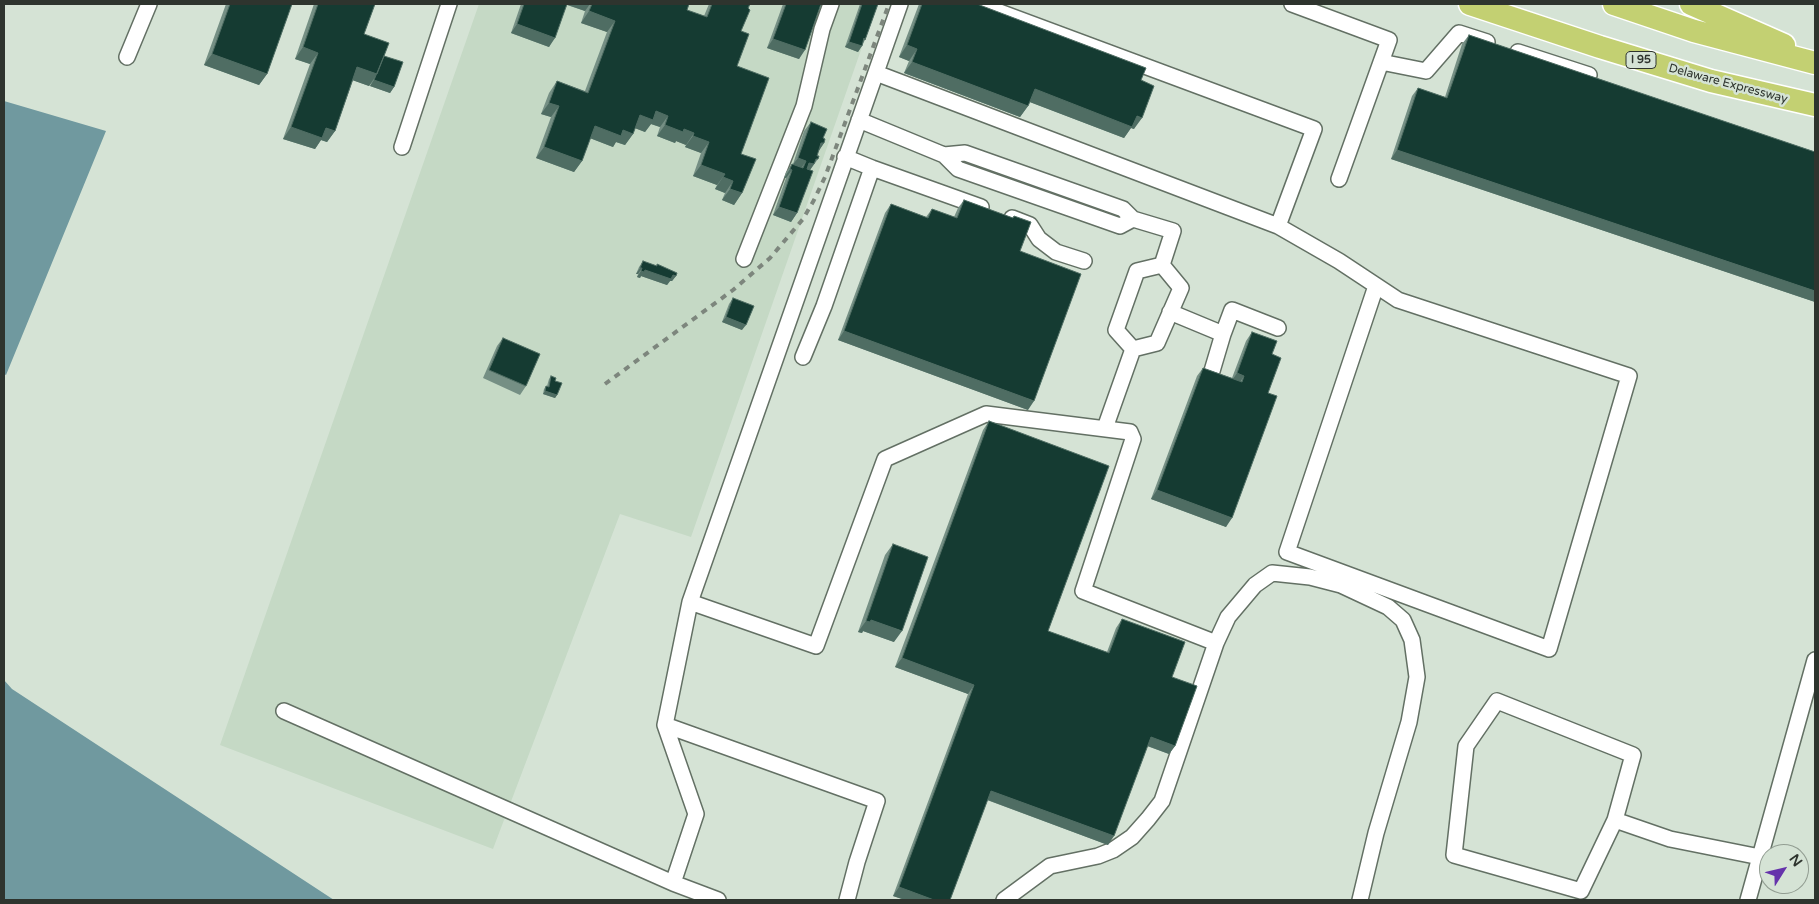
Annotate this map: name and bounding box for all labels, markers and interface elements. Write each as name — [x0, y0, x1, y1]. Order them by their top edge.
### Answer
road number: I 95 — [1626, 52, 1656, 68]
street label: Delaware Expressway — [1667, 61, 1789, 107]
north arrow — [1759, 844, 1809, 894]
text: N — [1786, 851, 1806, 870]

